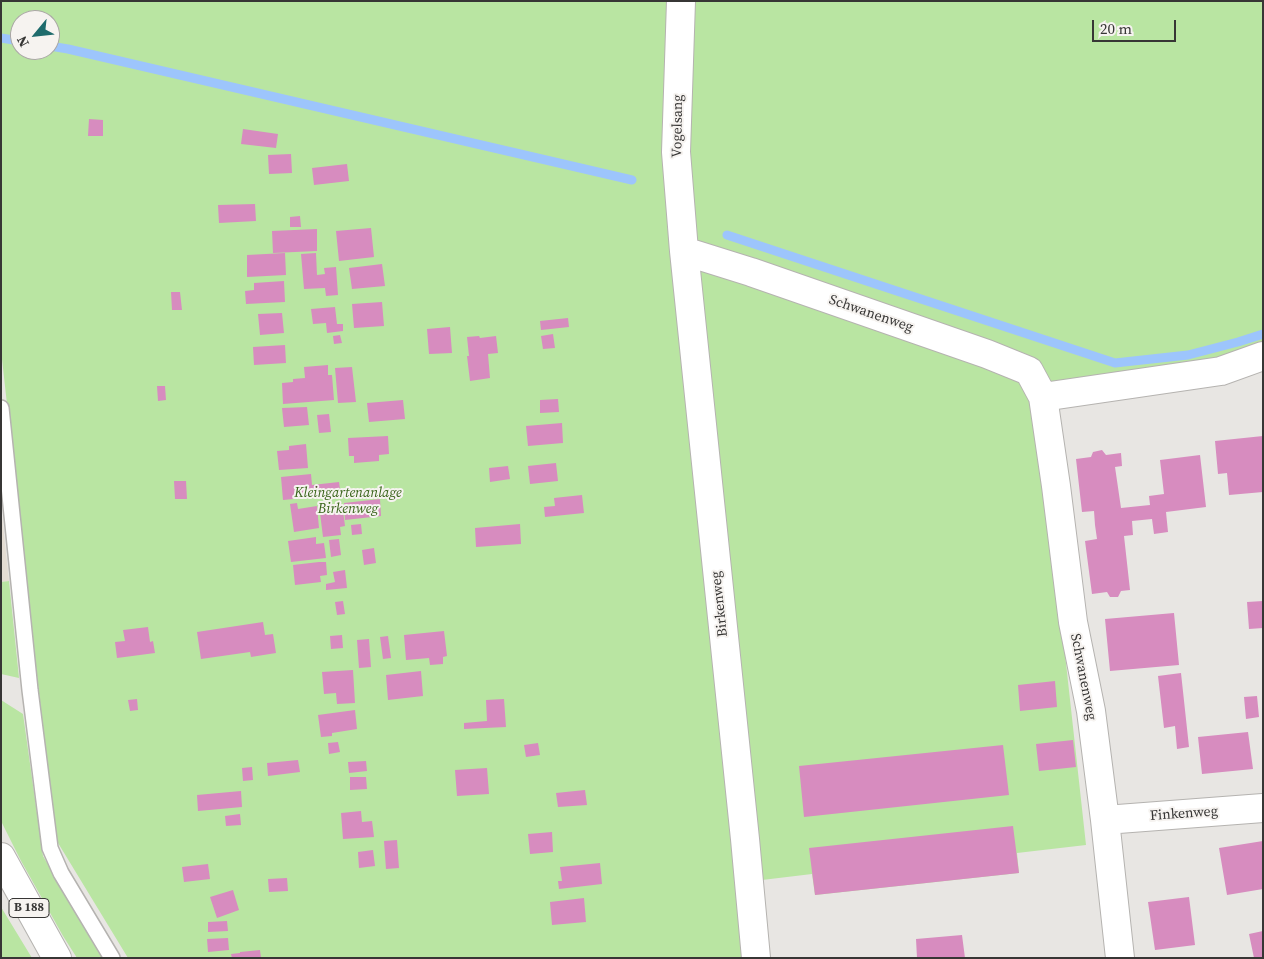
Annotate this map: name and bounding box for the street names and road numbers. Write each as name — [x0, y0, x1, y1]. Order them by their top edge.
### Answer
street label: Vogelsang — [669, 94, 687, 158]
street label: Schwanenweg — [827, 292, 915, 336]
street label: Birkenweg — [708, 570, 732, 638]
street label: Schwanenweg — [1066, 632, 1100, 722]
street label: Finkenweg — [1149, 803, 1219, 825]
road number: B 188 — [9, 898, 49, 918]

